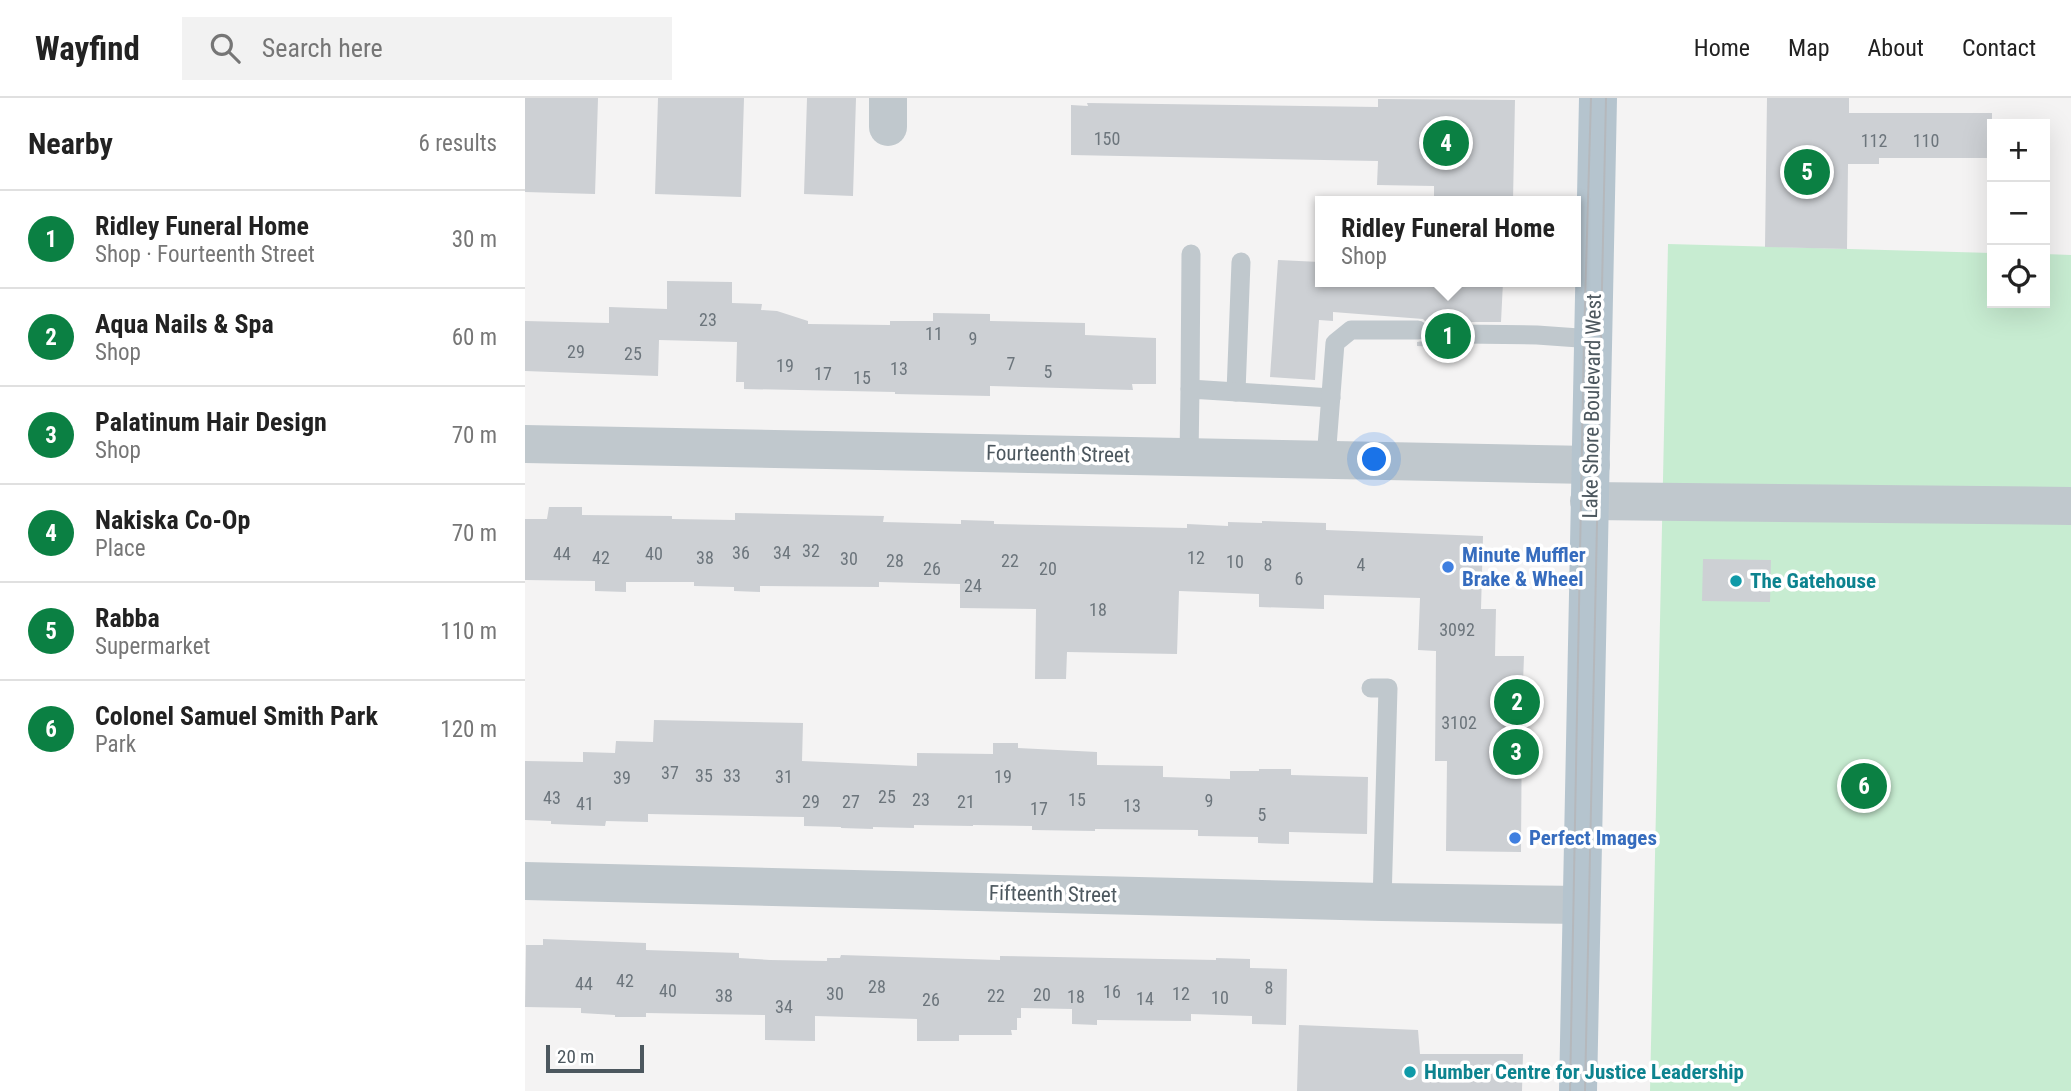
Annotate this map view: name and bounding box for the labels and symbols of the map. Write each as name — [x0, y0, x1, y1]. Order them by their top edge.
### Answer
pin: 4 — [1423, 117, 1469, 169]
house number: 150 — [1094, 128, 1120, 149]
house number: 112 — [1861, 130, 1887, 151]
house number: 110 — [1913, 130, 1939, 151]
pin: 5 — [1784, 146, 1830, 198]
street label: Lake Shore Boulevard West — [1578, 293, 1606, 519]
house number: 23 — [699, 309, 717, 330]
pin: 1 — [1425, 310, 1471, 362]
house number: 11 — [925, 323, 943, 344]
house number: 9 — [969, 328, 977, 349]
house number: 29 — [567, 341, 585, 362]
house number: 25 — [624, 343, 642, 364]
house number: 7 — [1007, 353, 1016, 374]
house number: 19 — [776, 355, 794, 376]
house number: 13 — [890, 358, 908, 379]
house number: 5 — [1044, 361, 1053, 382]
house number: 17 — [814, 363, 832, 384]
house number: 15 — [853, 367, 871, 388]
street label: Fourteenth Street — [986, 441, 1130, 467]
your location — [1357, 442, 1391, 476]
house number: 32 — [802, 540, 820, 561]
house number: 36 — [732, 542, 750, 563]
house number: 34 — [773, 542, 791, 563]
house number: 44 — [553, 543, 571, 564]
house number: 40 — [645, 543, 663, 564]
place label: Minute Muffler Brake & Wheel — [1462, 543, 1586, 591]
house number: 42 — [592, 547, 610, 568]
house number: 38 — [696, 547, 714, 568]
house number: 12 — [1187, 547, 1205, 568]
house number: 30 — [840, 548, 858, 569]
house number: 28 — [886, 550, 904, 571]
house number: 22 — [1001, 550, 1019, 571]
house number: 10 — [1226, 551, 1244, 572]
house number: 8 — [1264, 554, 1272, 575]
house number: 4 — [1357, 554, 1366, 575]
house number: 26 — [923, 558, 941, 579]
house number: 20 — [1039, 558, 1057, 579]
marker: Minute Muffler Brake & Wheel — [1440, 559, 1456, 575]
house number: 6 — [1295, 568, 1303, 589]
place label: The Gatehouse — [1750, 569, 1876, 593]
marker: The Gatehouse — [1728, 573, 1744, 589]
house number: 24 — [964, 575, 982, 596]
house number: 18 — [1089, 599, 1107, 620]
house number: 3092 — [1439, 619, 1475, 640]
pin: 2 — [1494, 676, 1540, 728]
house number: 3102 — [1441, 712, 1477, 733]
pin: 3 — [1493, 726, 1539, 778]
pin: 6 — [1841, 760, 1887, 812]
house number: 37 — [661, 762, 679, 783]
house number: 35 — [695, 765, 713, 786]
house number: 33 — [723, 765, 741, 786]
house number: 31 — [775, 766, 793, 787]
house number: 19 — [994, 766, 1012, 787]
house number: 39 — [613, 767, 631, 788]
house number: 25 — [878, 786, 896, 807]
house number: 43 — [543, 787, 561, 808]
house number: 23 — [912, 789, 930, 810]
house number: 15 — [1068, 789, 1086, 810]
house number: 9 — [1205, 790, 1213, 811]
house number: 29 — [802, 791, 820, 812]
house number: 27 — [842, 791, 860, 812]
house number: 21 — [957, 791, 975, 812]
house number: 41 — [576, 793, 594, 814]
house number: 13 — [1123, 795, 1141, 816]
house number: 17 — [1030, 798, 1048, 819]
house number: 5 — [1258, 804, 1267, 825]
place label: Perfect Images — [1529, 826, 1657, 850]
marker: Perfect Images — [1507, 830, 1523, 846]
street label: Fifteenth Street — [989, 881, 1117, 907]
house number: 42 — [616, 970, 634, 991]
house number: 44 — [575, 973, 593, 994]
house number: 28 — [868, 976, 886, 997]
house number: 8 — [1265, 977, 1273, 998]
house number: 40 — [659, 980, 677, 1001]
house number: 16 — [1103, 981, 1121, 1002]
house number: 30 — [826, 983, 844, 1004]
house number: 12 — [1172, 983, 1190, 1004]
house number: 20 — [1033, 984, 1051, 1005]
house number: 38 — [715, 985, 733, 1006]
house number: 22 — [987, 985, 1005, 1006]
house number: 18 — [1067, 986, 1085, 1007]
house number: 10 — [1211, 987, 1229, 1008]
house number: 14 — [1136, 988, 1154, 1009]
house number: 26 — [922, 989, 940, 1010]
house number: 34 — [775, 996, 793, 1017]
scale bar — [546, 1042, 644, 1074]
place label: Humber Centre for Justice Leadership — [1424, 1060, 1744, 1084]
marker: Humber Centre for Justice Leadership — [1402, 1064, 1418, 1080]

